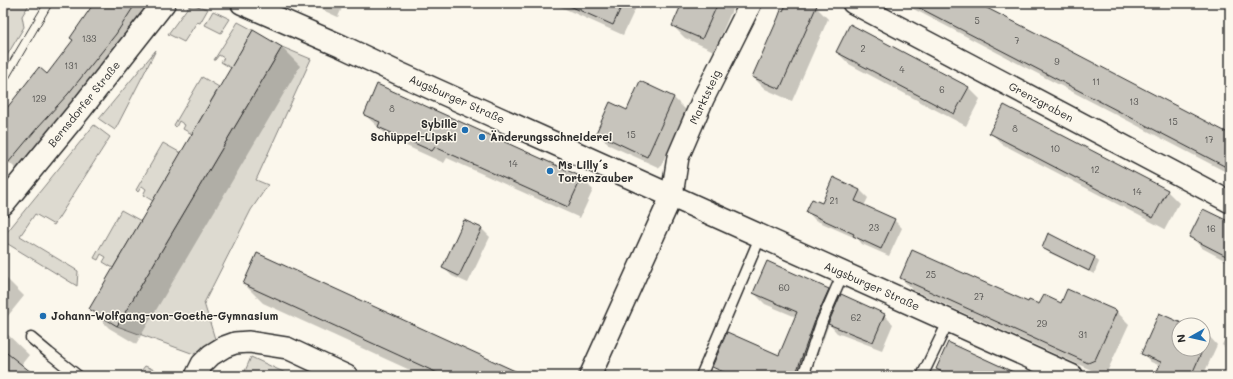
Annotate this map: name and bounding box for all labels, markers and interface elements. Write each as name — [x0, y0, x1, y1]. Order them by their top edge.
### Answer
house number: 5 — [974, 15, 980, 26]
house number: 133 — [82, 33, 96, 44]
house number: 7 — [1014, 35, 1020, 46]
house number: 2 — [860, 43, 866, 54]
house number: 9 — [1054, 56, 1060, 67]
street label: Bernsdorfer Straße — [44, 57, 123, 150]
house number: 131 — [64, 60, 78, 71]
house number: 4 — [899, 64, 905, 75]
street label: Marktsteig — [685, 67, 724, 127]
street label: Augsburger Straße — [407, 71, 508, 126]
house number: 11 — [1092, 76, 1100, 87]
street label: Grenzgraben — [1006, 78, 1076, 125]
house number: 6 — [939, 84, 945, 95]
house number: 129 — [32, 93, 47, 104]
house number: 13 — [1129, 96, 1139, 107]
house number: 8 — [389, 103, 395, 114]
place label: Sybille Schüppel-Lipski — [371, 116, 457, 144]
house number: 15 — [1168, 116, 1178, 127]
house number: 8 — [1012, 123, 1018, 134]
marker: Sybille Schüppel-Lipski — [460, 125, 470, 135]
place label: Änderungsschneiderei — [490, 129, 613, 144]
house number: 15 — [626, 129, 636, 140]
marker: Änderungsschneiderei — [477, 132, 487, 142]
house number: 17 — [1204, 134, 1214, 145]
house number: 10 — [1050, 143, 1060, 154]
place label: Ms Lilly´s Tortenzauber — [558, 157, 633, 185]
house number: 14 — [508, 158, 518, 169]
house number: 12 — [1090, 164, 1100, 175]
marker: Ms Lilly´s Tortenzauber — [545, 166, 555, 176]
house number: 14 — [1132, 186, 1142, 197]
house number: 21 — [829, 195, 839, 206]
house number: 23 — [869, 222, 879, 233]
house number: 16 — [1206, 223, 1216, 234]
street label: Augsburger Straße — [822, 258, 923, 313]
house number: 25 — [926, 269, 936, 280]
house number: 60 — [779, 282, 790, 293]
house number: 27 — [974, 291, 984, 302]
place label: Johann-Wolfgang-von-Goethe-Gymnasium — [51, 308, 278, 323]
marker: Johann-Wolfgang-von-Goethe-Gymnasium — [38, 311, 48, 321]
house number: 62 — [851, 312, 861, 323]
north arrow — [1171, 317, 1211, 357]
house number: 29 — [1037, 318, 1048, 329]
house number: 31 — [1078, 329, 1088, 340]
text: N — [1173, 333, 1189, 344]

